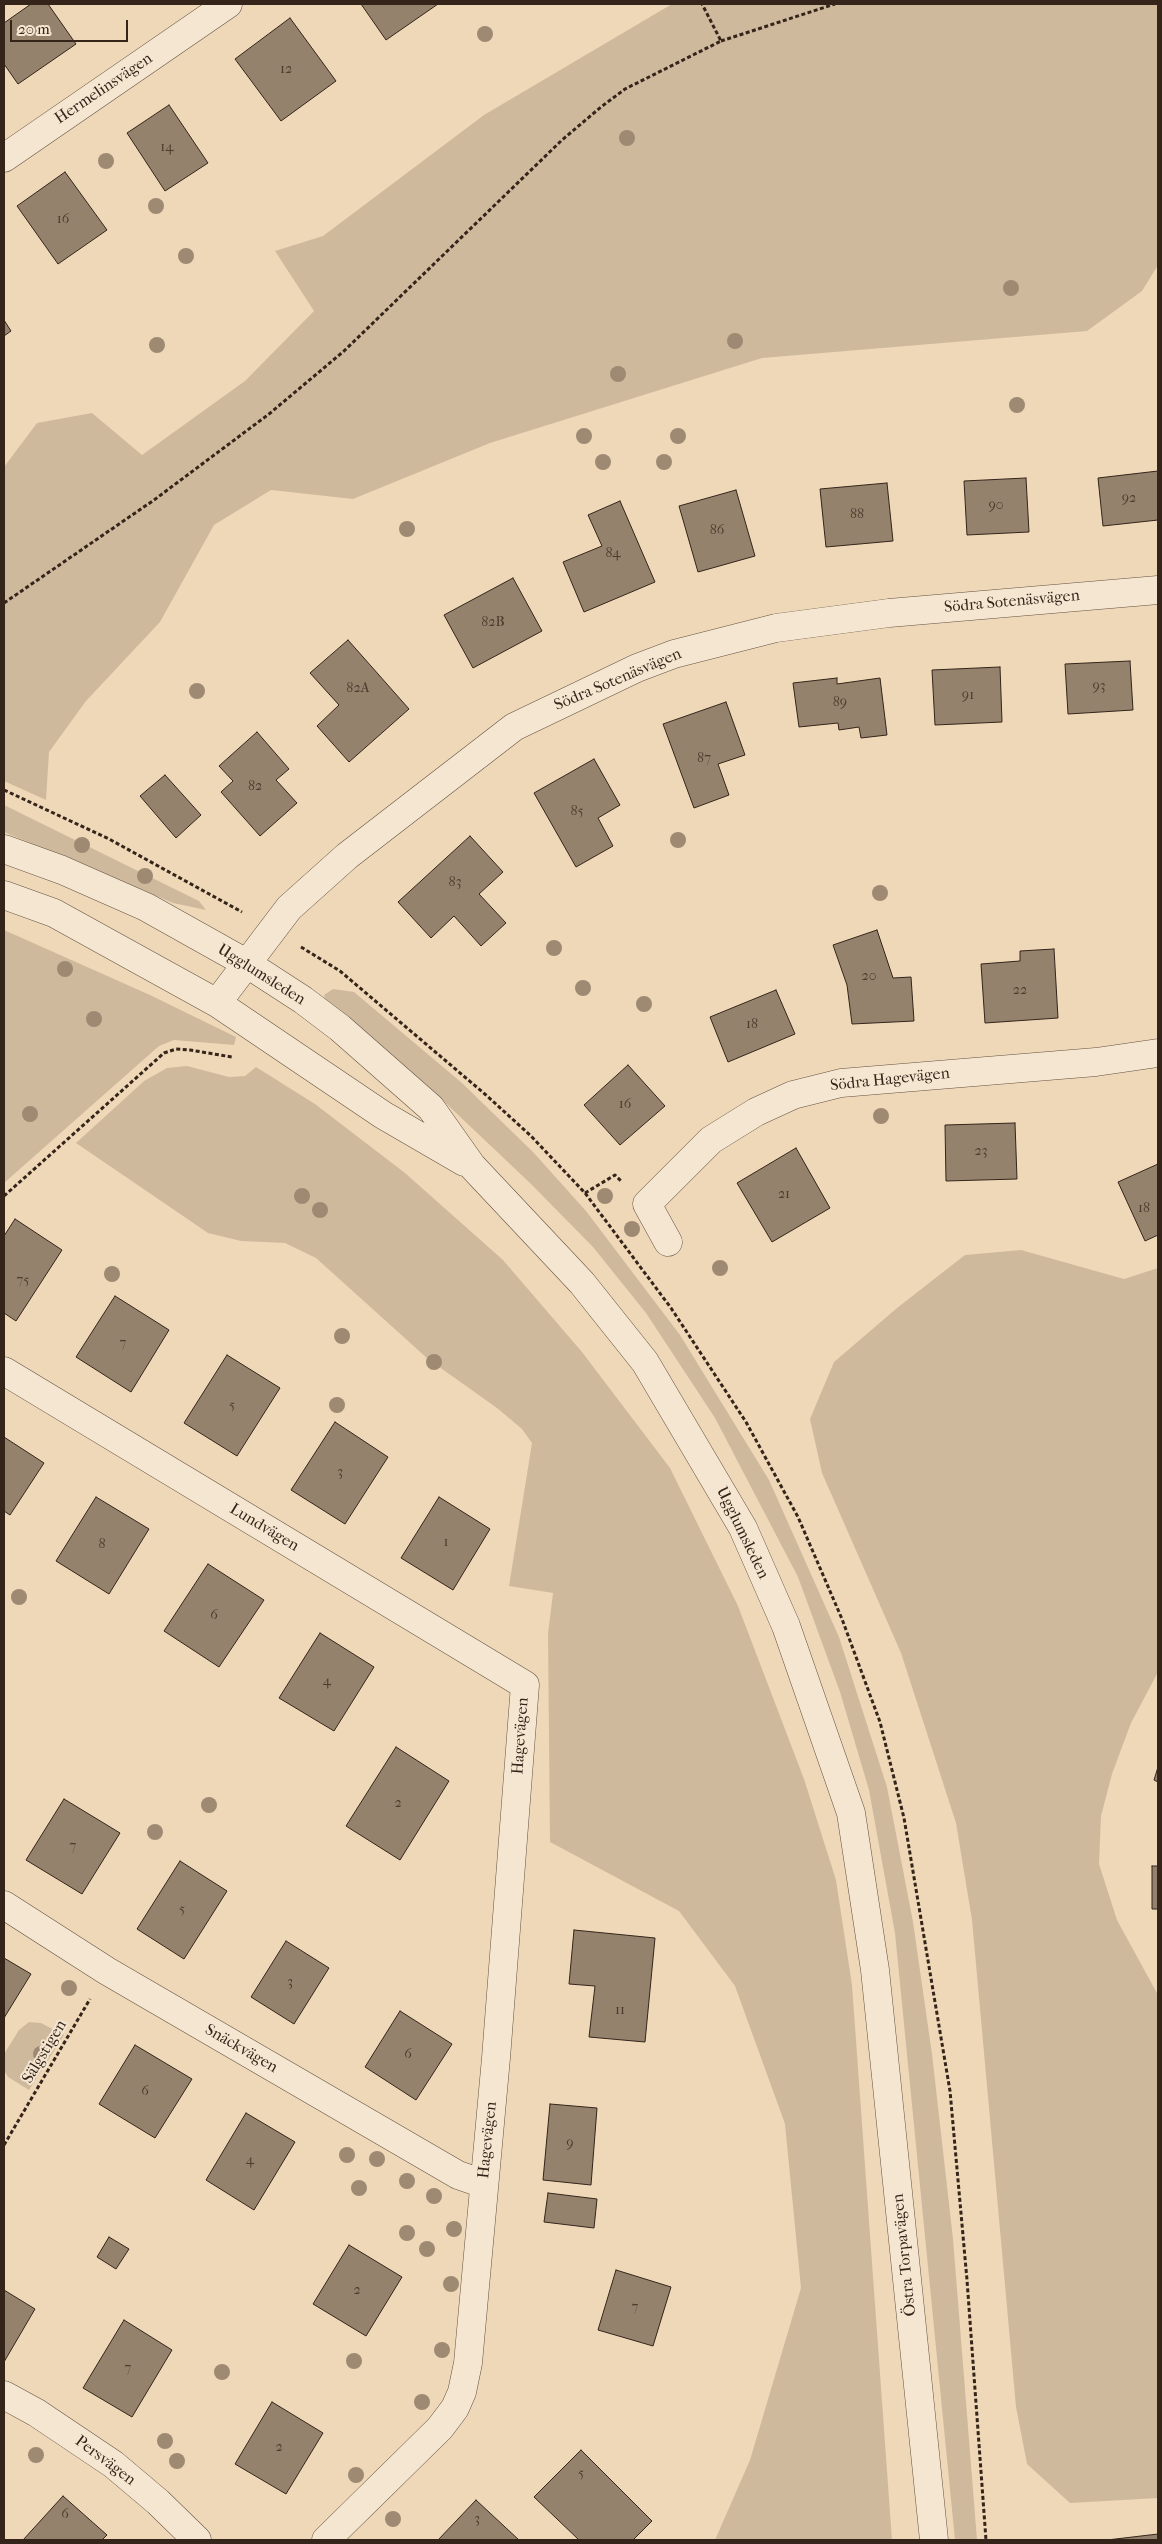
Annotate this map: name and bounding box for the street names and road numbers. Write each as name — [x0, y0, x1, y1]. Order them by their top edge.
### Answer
street label: Hermelinsvägen — [52, 49, 156, 129]
street label: Södra Sotenäsvägen — [943, 586, 1081, 618]
street label: Södra Sotenäsvägen — [552, 645, 684, 715]
street label: Ugglumsleden — [213, 940, 309, 1010]
street label: Södra Hagevägen — [829, 1064, 951, 1096]
street label: Ugglumsleden — [711, 1484, 773, 1582]
street label: Lundvägen — [226, 1500, 302, 1556]
street label: Hagevägen — [509, 1697, 533, 1775]
street label: Sälgstigen — [19, 2017, 71, 2087]
street label: Snäckvägen — [201, 2020, 281, 2078]
street label: Hagevägen — [474, 2101, 502, 2179]
street label: Östra Torpavägen — [889, 2193, 921, 2317]
street label: Persvägen — [71, 2432, 139, 2490]

